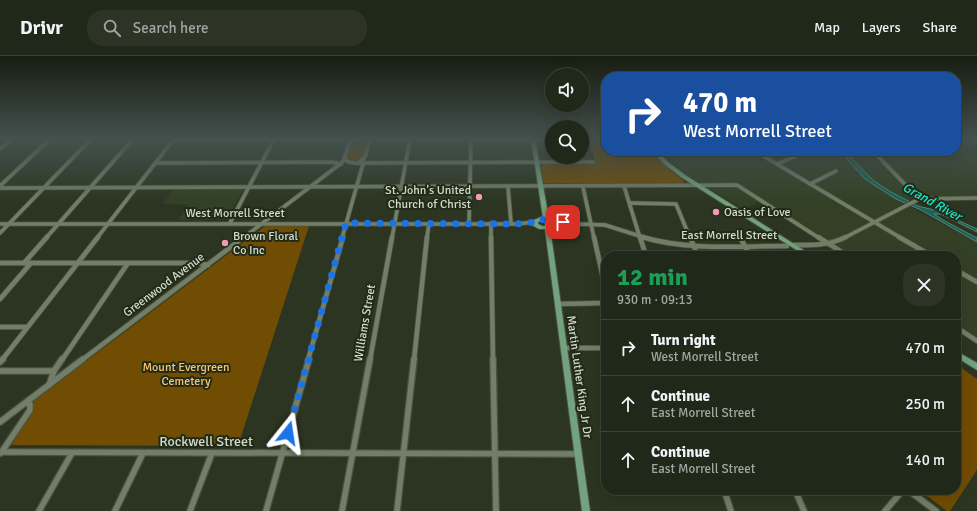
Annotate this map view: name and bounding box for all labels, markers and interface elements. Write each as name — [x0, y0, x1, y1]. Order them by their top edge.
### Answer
search box — [87, 10, 367, 46]
text: Drivr — [20, 16, 63, 40]
icon: search — [101, 17, 123, 39]
text: Search here — [133, 19, 208, 37]
text: Map — [814, 19, 840, 36]
text: Layers — [862, 19, 901, 36]
text: Share — [923, 19, 957, 36]
map controls — [545, 68, 589, 164]
button: sound — [545, 68, 589, 112]
text: 470 m — [683, 86, 757, 120]
icon: right — [617, 88, 669, 140]
button: search — [545, 120, 589, 164]
text: West Morrell Street — [683, 120, 832, 142]
water label: Grand River — [900, 179, 966, 226]
place label: St. John's United Church of Christ — [385, 183, 471, 212]
marker: St. John's United Church of Christ — [474, 192, 484, 202]
pin — [546, 205, 580, 239]
place label: Oasis of Love — [724, 205, 790, 220]
street label: West Morrell Street — [185, 206, 285, 221]
marker: Oasis of Love — [711, 207, 721, 217]
icon: arrive — [552, 211, 574, 233]
street label: East Morrell Street — [681, 228, 777, 243]
place label: Brown Floral Co Inc — [233, 229, 299, 258]
marker: Brown Floral Co Inc — [220, 238, 230, 248]
street label: Greenwood Avenue — [120, 250, 208, 320]
text: 12 min — [617, 262, 688, 292]
button: close — [903, 264, 945, 306]
street label: Williams Street — [351, 283, 379, 363]
text: 930 m · 09:13 — [617, 292, 693, 308]
street label: Martin Luther King Jr Dr — [563, 315, 595, 440]
text: Turn right — [651, 331, 716, 349]
icon: right — [617, 337, 639, 359]
text: 470 m — [905, 339, 945, 357]
text: West Morrell Street — [651, 349, 758, 365]
park label: Mount Evergreen Cemetery — [142, 360, 230, 389]
text: Continue — [651, 387, 710, 405]
icon: ahead — [617, 393, 639, 415]
text: 250 m — [905, 395, 945, 413]
text: East Morrell Street — [651, 405, 755, 421]
position arrow — [267, 412, 309, 454]
street label: Rockwell Street — [159, 433, 253, 450]
text: Continue — [651, 443, 710, 461]
icon: ahead — [617, 449, 639, 471]
text: 140 m — [905, 451, 945, 469]
text: East Morrell Street — [651, 461, 755, 477]

